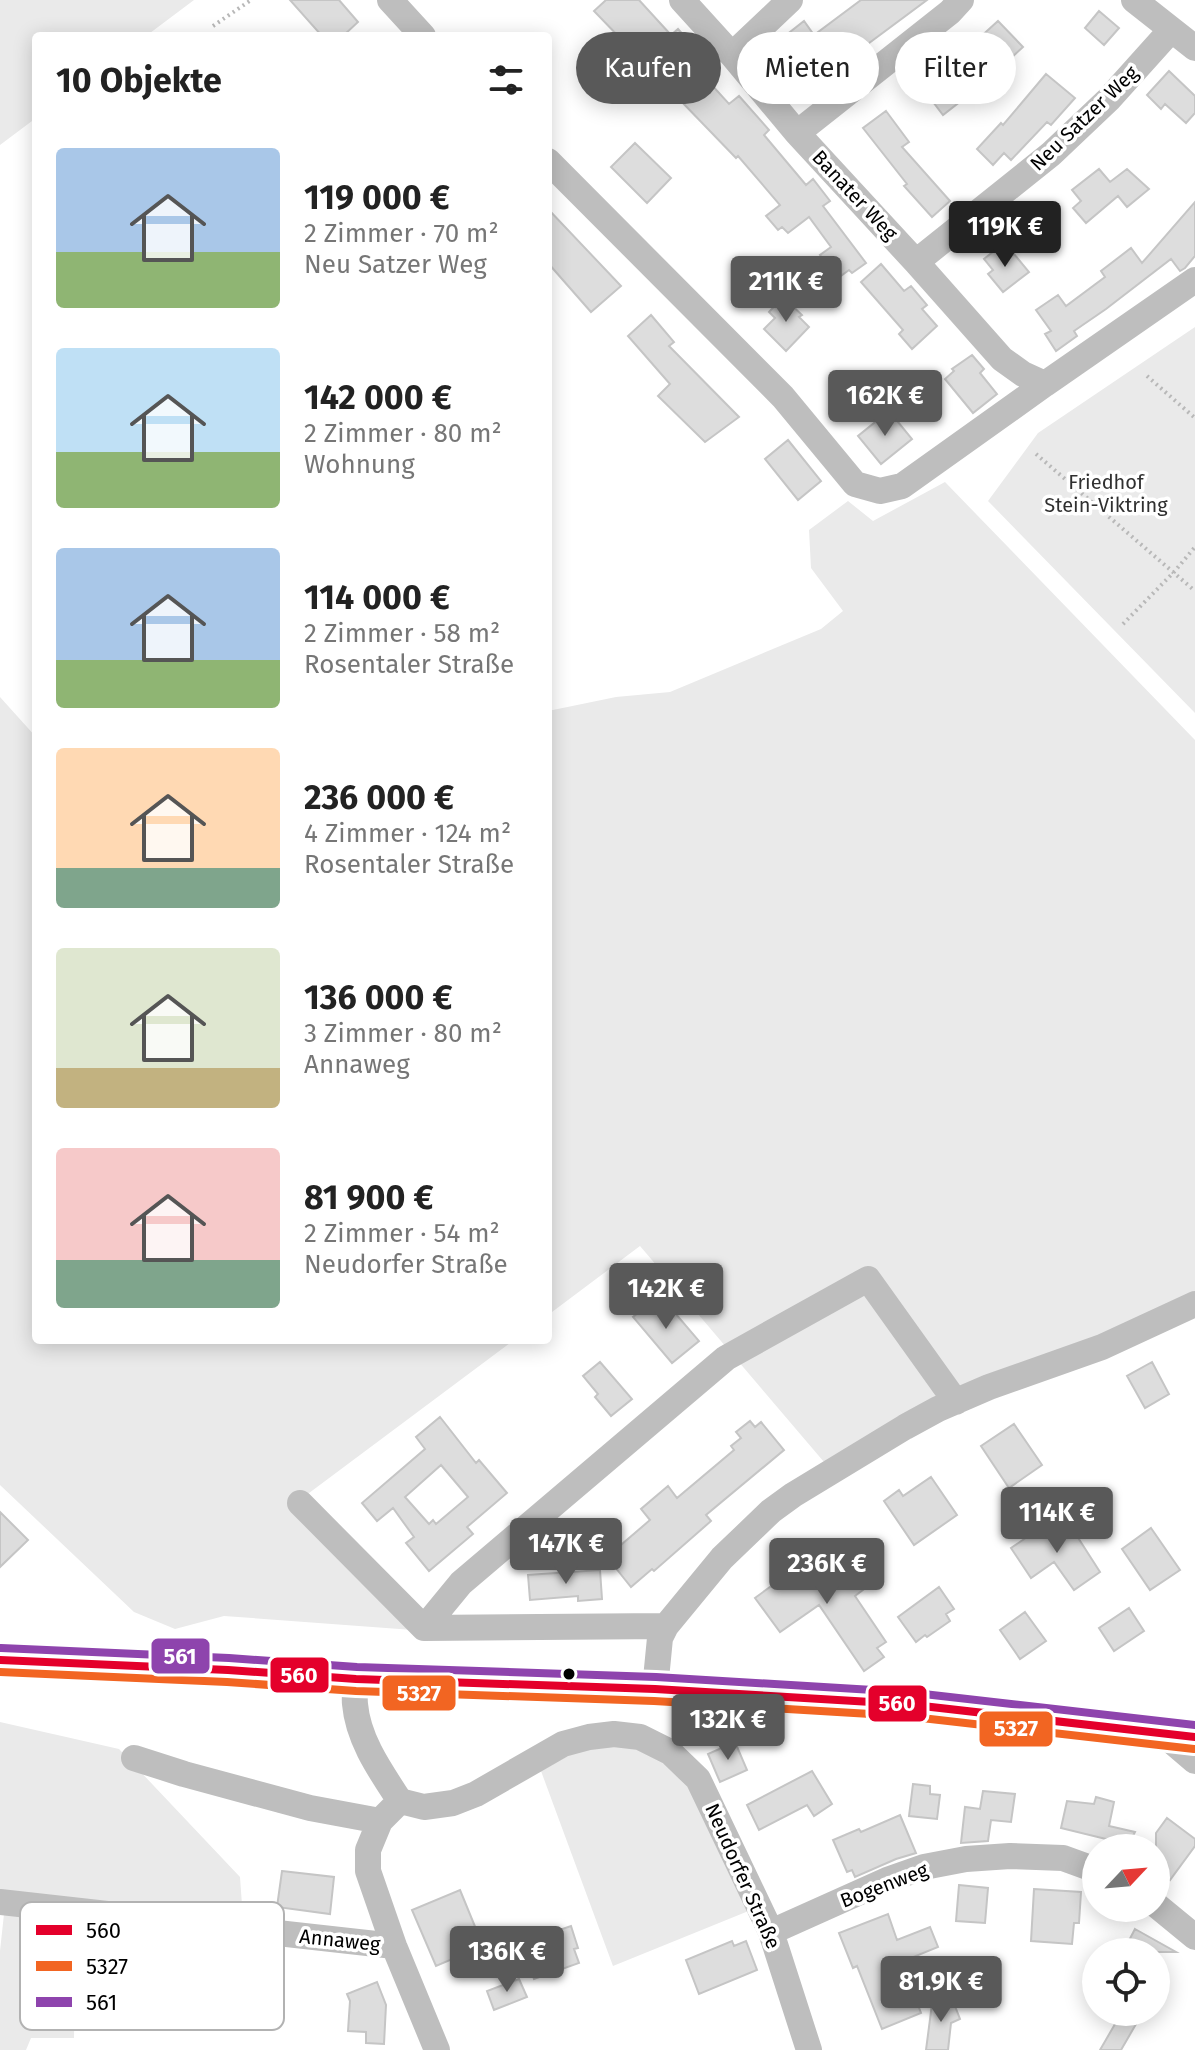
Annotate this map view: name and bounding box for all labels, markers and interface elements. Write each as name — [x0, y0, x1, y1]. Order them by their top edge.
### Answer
chip: Kaufen — [576, 32, 721, 104]
chip: Mieten — [737, 32, 879, 104]
chip: Filter — [895, 32, 1016, 104]
icon: filters — [484, 58, 528, 102]
text: 10 Objekte — [56, 60, 222, 101]
street label: Neu Satzer Weg — [1025, 60, 1143, 175]
street label: Banater Weg — [807, 145, 903, 245]
text: 119 000 € — [304, 177, 450, 218]
icon: home — [120, 180, 216, 276]
pin: 119K € — [940, 201, 1070, 269]
text: 119K € — [967, 211, 1043, 242]
text: 2 Zimmer · 70 m² — [304, 218, 499, 249]
text: Neu Satzer Weg — [304, 249, 487, 280]
pin: 211K € — [721, 256, 851, 324]
text: 211K € — [749, 266, 823, 297]
pin: 162K € — [820, 370, 950, 438]
text: 142 000 € — [304, 377, 452, 418]
icon: home — [120, 380, 216, 476]
text: 162K € — [846, 380, 924, 411]
text: 2 Zimmer · 80 m² — [304, 418, 502, 449]
text: Wohnung — [304, 449, 415, 480]
park label: Friedhof Stein-Viktring — [1044, 470, 1168, 517]
text: 114 000 € — [304, 577, 450, 618]
icon: home — [120, 580, 216, 676]
text: 2 Zimmer · 58 m² — [304, 618, 500, 649]
text: Rosentaler Straße — [304, 649, 514, 680]
text: 236 000 € — [304, 777, 454, 818]
icon: home — [120, 780, 216, 876]
text: 4 Zimmer · 124 m² — [304, 818, 511, 849]
text: Rosentaler Straße — [304, 849, 514, 880]
text: 136 000 € — [304, 977, 453, 1018]
icon: home — [120, 980, 216, 1076]
text: 3 Zimmer · 80 m² — [304, 1018, 502, 1049]
text: Annaweg — [304, 1049, 410, 1080]
text: 81 900 € — [304, 1177, 434, 1218]
icon: home — [120, 1180, 216, 1276]
text: 2 Zimmer · 54 m² — [304, 1218, 500, 1249]
text: Neudorfer Straße — [304, 1249, 508, 1280]
pin: 142K € — [601, 1263, 731, 1331]
text: 142K € — [627, 1273, 705, 1304]
pin: 114K € — [992, 1487, 1122, 1555]
text: 114K € — [1019, 1497, 1095, 1528]
pin: 147K € — [501, 1518, 631, 1586]
text: 147K € — [528, 1528, 604, 1559]
pin: 236K € — [762, 1538, 892, 1606]
text: 236K € — [787, 1548, 867, 1579]
line badge: 561 — [150, 1637, 211, 1675]
text: 561 — [163, 1643, 197, 1670]
line badge: 560 — [269, 1656, 330, 1694]
text: 560 — [280, 1662, 318, 1689]
unlabelled marker — [561, 1666, 577, 1682]
line badge: 5327 — [381, 1674, 457, 1712]
text: 5327 — [397, 1680, 441, 1707]
line badge: 560 — [867, 1684, 928, 1723]
text: 560 — [878, 1690, 916, 1717]
pin: 132K € — [663, 1694, 793, 1762]
text: 132K € — [690, 1704, 766, 1735]
line badge: 5327 — [978, 1710, 1054, 1748]
text: 5327 — [994, 1715, 1038, 1742]
street label: Neudorfer Straße — [700, 1800, 786, 1952]
north arrow — [1082, 1834, 1170, 1922]
map controls — [1082, 1834, 1170, 2026]
street label: Bogenweg — [837, 1857, 932, 1913]
legend — [20, 1902, 284, 2030]
text: 560 — [86, 1917, 121, 1944]
street label: Annaweg — [298, 1924, 382, 1956]
pin: 136K € — [442, 1926, 572, 1994]
text: 136K € — [468, 1936, 546, 1967]
button: locate — [1082, 1938, 1170, 2026]
text: 5327 — [86, 1953, 128, 1980]
pin: 81.9K € — [867, 1956, 1015, 2024]
text: 81.9K € — [899, 1966, 983, 1997]
text: 561 — [86, 1989, 117, 2016]

